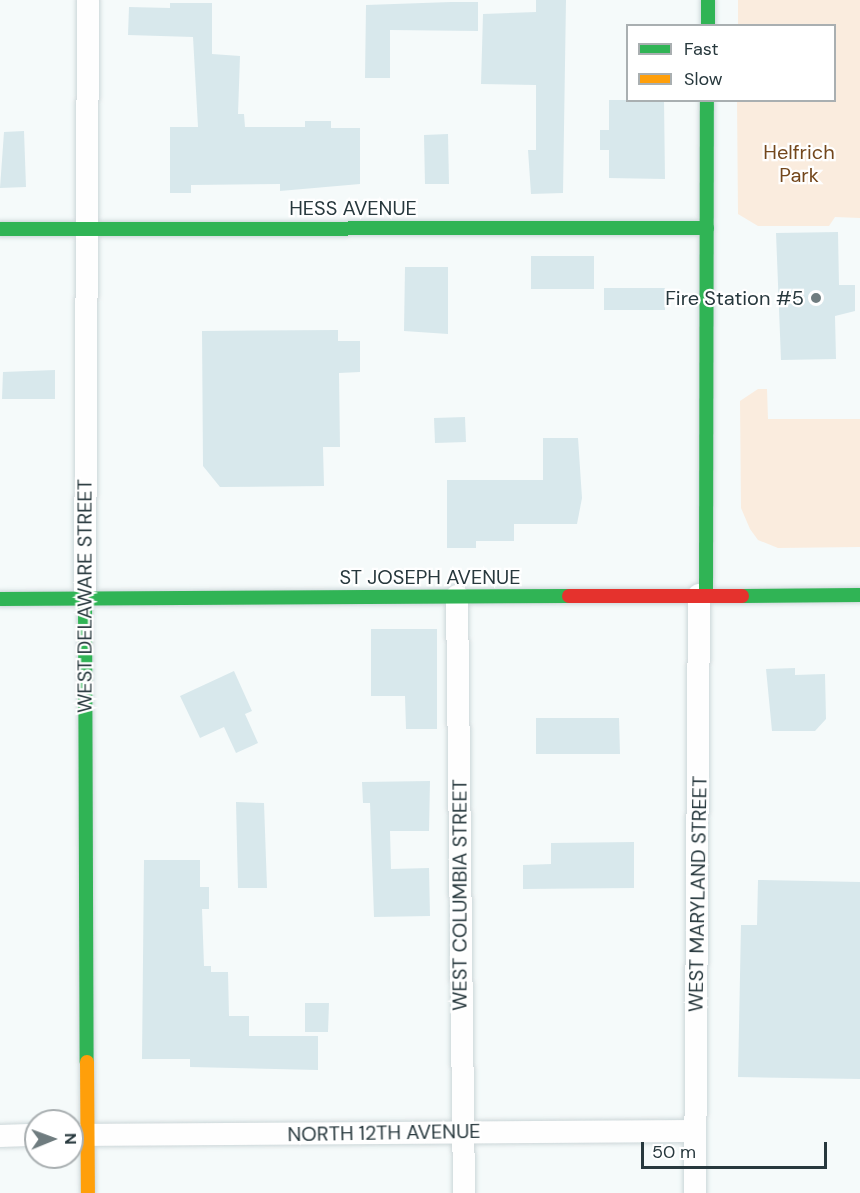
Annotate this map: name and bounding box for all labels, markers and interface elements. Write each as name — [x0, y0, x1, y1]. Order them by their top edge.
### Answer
legend — [626, 24, 836, 102]
text: Fast — [684, 37, 719, 61]
text: Slow — [684, 67, 723, 91]
park label: Helfrich Park — [763, 140, 835, 187]
street label: HESS AVENUE — [289, 196, 417, 220]
place label: Fire Station #5 — [665, 286, 804, 310]
marker: Fire Station #5 — [809, 291, 823, 305]
street label: WEST DELAWARE STREET — [73, 479, 97, 713]
street label: ST JOSEPH AVENUE — [340, 565, 520, 589]
street label: WEST MARYLAND STREET — [684, 776, 712, 1012]
street label: WEST COLUMBIA STREET — [448, 779, 472, 1011]
north arrow — [24, 1109, 84, 1169]
street label: NORTH 12TH AVENUE — [287, 1119, 481, 1147]
scale bar — [644, 1130, 830, 1168]
text: N — [60, 1133, 81, 1145]
text: 50 m — [652, 1140, 696, 1164]

